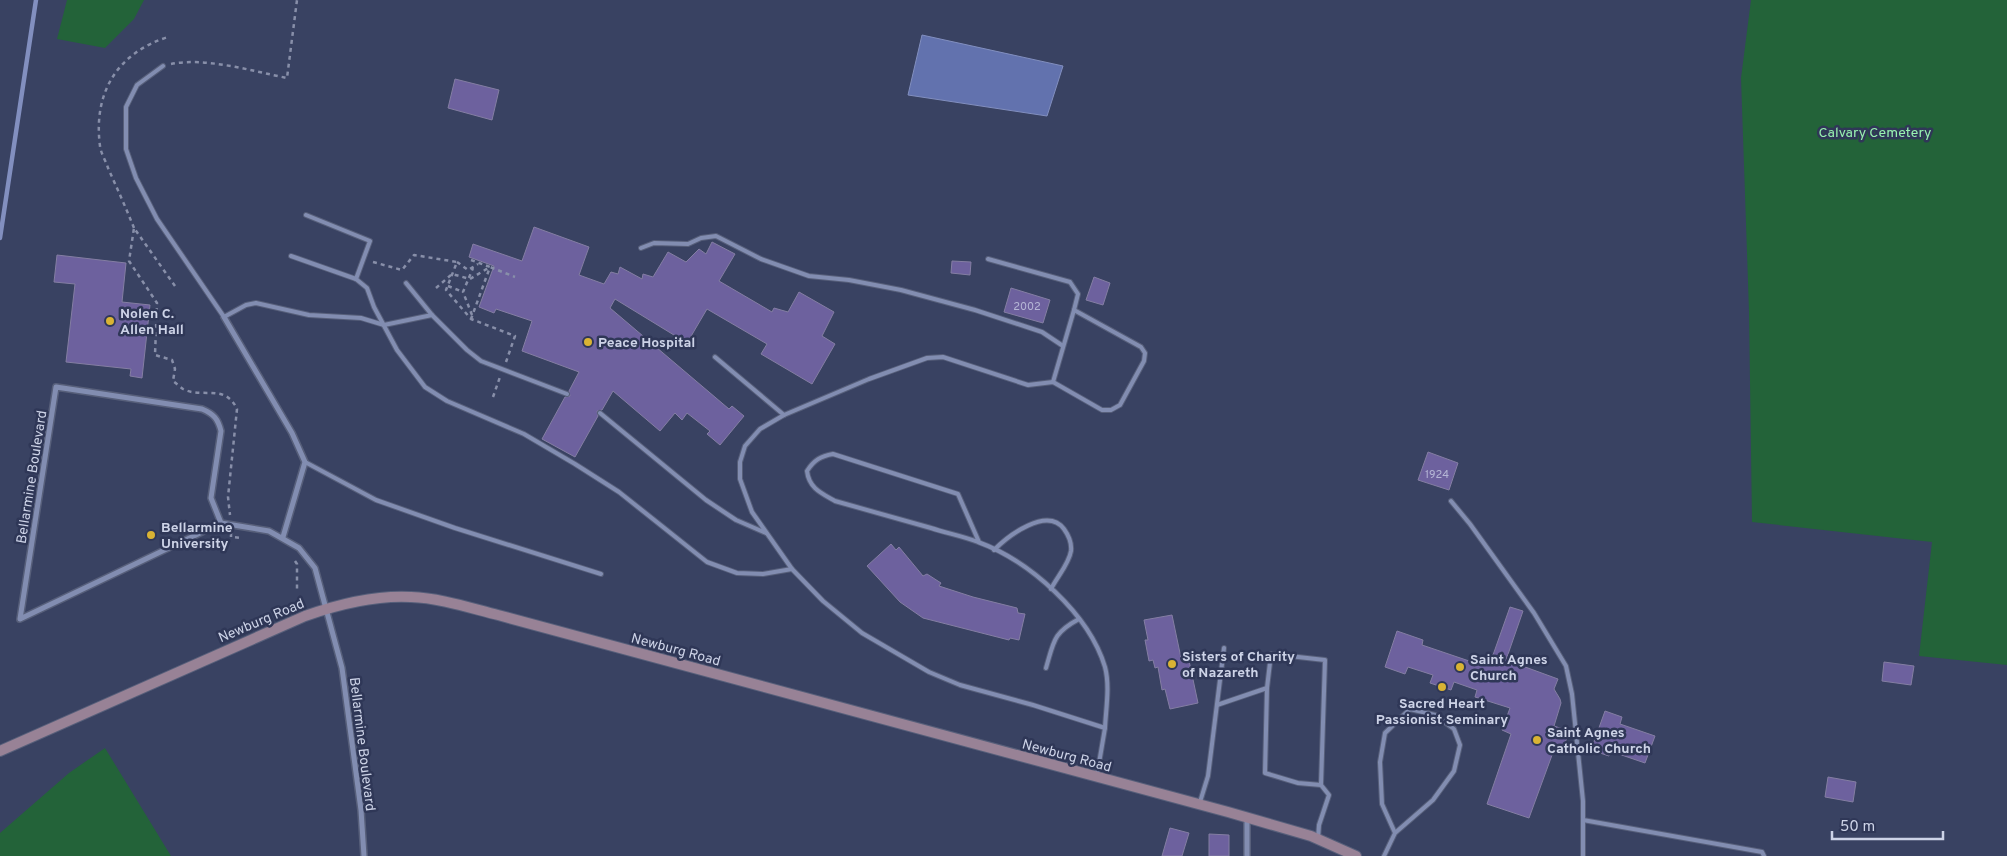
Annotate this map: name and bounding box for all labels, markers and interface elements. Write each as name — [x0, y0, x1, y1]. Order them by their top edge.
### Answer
park label: Calvary Cemetery — [1819, 125, 1931, 142]
house number: 2002 — [1013, 300, 1041, 314]
place label: Nolen C. Allen Hall — [120, 306, 184, 339]
marker: Nolen C. Allen Hall — [104, 315, 116, 327]
place label: Peace Hospital — [598, 335, 695, 352]
marker: Peace Hospital — [582, 336, 594, 348]
street label: Bellarmine Boulevard — [14, 409, 51, 545]
house number: 1924 — [1425, 468, 1449, 482]
place label: Bellarmine University — [161, 520, 233, 553]
marker: Bellarmine University — [145, 529, 157, 541]
street label: Newburg Road — [216, 596, 307, 647]
street label: Newburg Road — [629, 630, 722, 671]
place label: Sisters of Charity of Nazareth — [1182, 649, 1295, 682]
place label: Saint Agnes Church — [1470, 652, 1548, 685]
marker: Sisters of Charity of Nazareth — [1166, 658, 1178, 670]
marker: Saint Agnes Church — [1454, 661, 1466, 673]
street label: Bellarmine Boulevard — [345, 676, 378, 812]
marker: Sacred Heart Passionist Seminary — [1436, 681, 1448, 693]
place label: Sacred Heart Passionist Seminary — [1376, 696, 1508, 729]
place label: Saint Agnes Catholic Church — [1547, 725, 1651, 758]
marker: Saint Agnes Catholic Church — [1531, 734, 1543, 746]
street label: Newburg Road — [1020, 736, 1113, 777]
scale bar — [1832, 808, 1943, 840]
text: 50 m — [1840, 818, 1875, 837]

